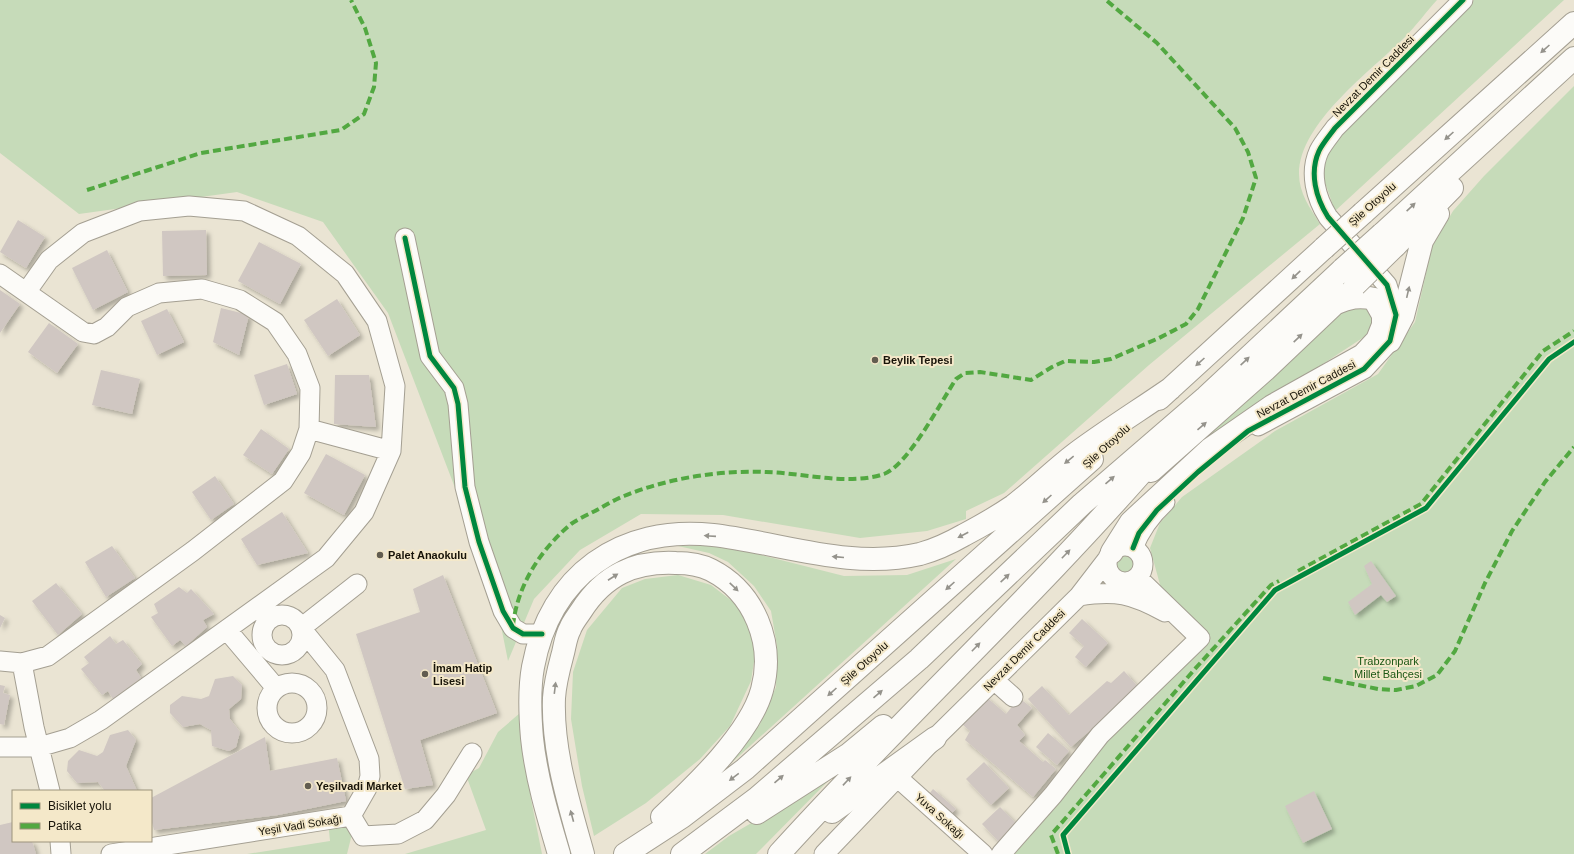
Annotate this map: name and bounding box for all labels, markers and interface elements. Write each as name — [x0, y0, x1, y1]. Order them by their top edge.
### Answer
street label: Nevzat Demir Caddesi — [1330, 33, 1416, 119]
one-way arrow — [1540, 44, 1550, 54]
one-way arrow — [1444, 131, 1453, 140]
street label: Şile Otoyolu — [1346, 180, 1398, 228]
one-way arrow — [1406, 202, 1416, 212]
one-way arrow — [1291, 270, 1301, 279]
one-way arrow — [1406, 286, 1412, 298]
one-way arrow — [1293, 334, 1303, 343]
place label: Beylik Tepesi — [883, 354, 953, 366]
marker: Beylik Tepesi — [870, 355, 880, 365]
one-way arrow — [1240, 356, 1250, 365]
one-way arrow — [1195, 357, 1204, 366]
street label: Nevzat Demir Caddesi — [1255, 358, 1357, 420]
one-way arrow — [1197, 421, 1207, 430]
street label: Şile Otoyolu — [1080, 422, 1132, 470]
one-way arrow — [1063, 455, 1074, 464]
one-way arrow — [1106, 476, 1115, 485]
one-way arrow — [1041, 495, 1052, 504]
one-way arrow — [704, 532, 716, 539]
one-way arrow — [958, 532, 969, 539]
place label: Palet Anaokulu — [388, 549, 467, 561]
one-way arrow — [1061, 549, 1071, 559]
marker: Palet Anaokulu — [375, 550, 385, 560]
one-way arrow — [832, 554, 844, 560]
one-way arrow — [608, 573, 618, 581]
one-way arrow — [1000, 573, 1010, 583]
one-way arrow — [945, 581, 955, 591]
one-way arrow — [729, 582, 739, 591]
street label: Nevzat Demir Caddesi — [981, 607, 1067, 693]
street label: Şile Otoyolu — [838, 639, 890, 687]
one-way arrow — [971, 642, 981, 652]
park label: Trabzonpark Millet Bahçesi — [1354, 655, 1422, 680]
place label: İmam Hatip Lisesi — [433, 662, 493, 687]
marker: İmam Hatip Lisesi — [420, 669, 430, 679]
one-way arrow — [552, 682, 559, 694]
one-way arrow — [827, 687, 837, 696]
one-way arrow — [873, 690, 884, 699]
one-way arrow — [729, 773, 740, 782]
one-way arrow — [774, 774, 785, 783]
one-way arrow — [842, 776, 852, 786]
place label: Yeşilvadi Market — [316, 780, 402, 792]
marker: Yeşilvadi Market — [303, 781, 313, 791]
legend — [12, 790, 152, 842]
street label: Yuva Sokağı — [913, 791, 967, 841]
text: Bisiklet yolu — [48, 799, 111, 813]
one-way arrow — [569, 810, 575, 823]
street label: Yeşil Vadi Sokağı — [257, 812, 343, 838]
text: Patika — [48, 819, 82, 833]

